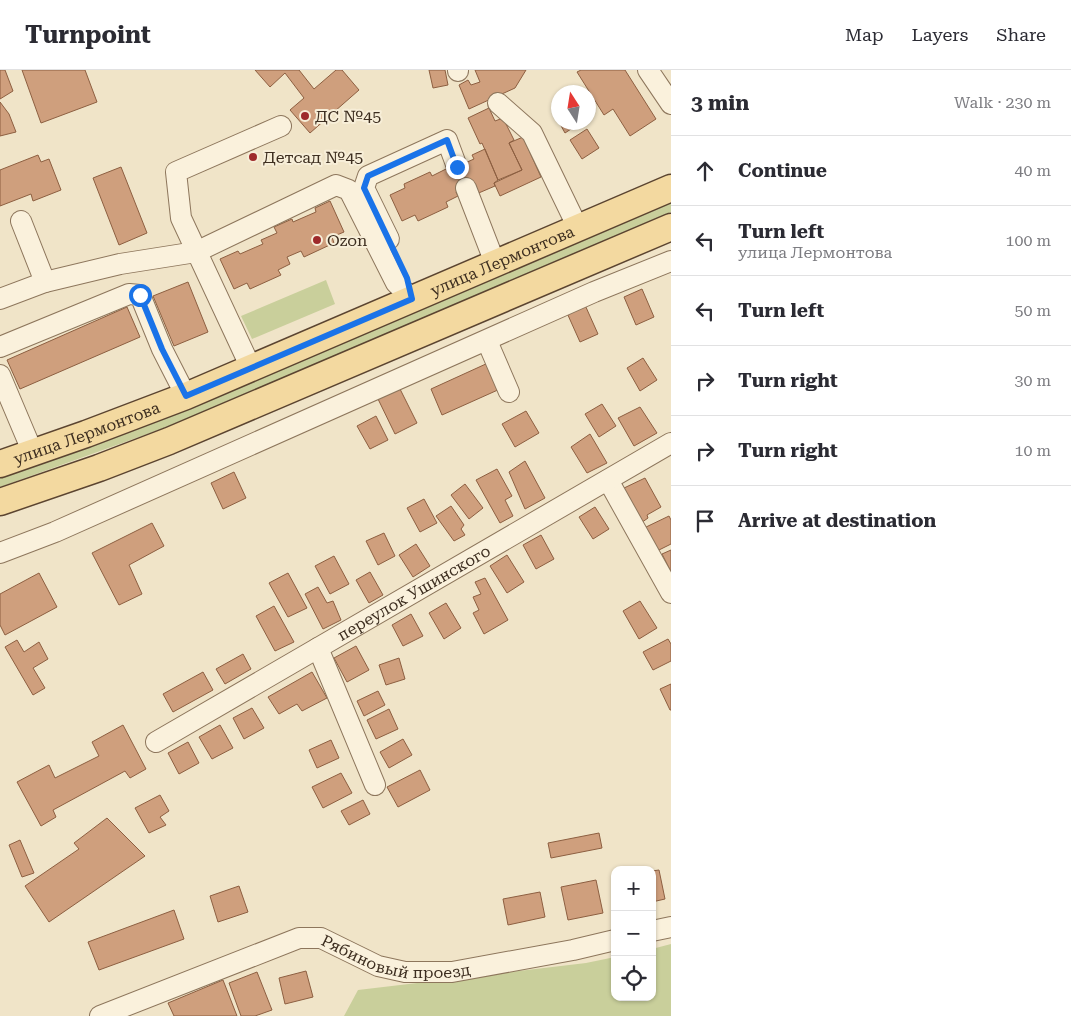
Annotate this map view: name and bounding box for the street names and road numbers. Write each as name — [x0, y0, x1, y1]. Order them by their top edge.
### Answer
street label: улица Лермонтова — [428, 222, 577, 300]
street label: улица Лермонтова — [11, 398, 163, 469]
street label: переулок Ушинского — [334, 541, 494, 645]
street label: Рябиновый проезд — [318, 931, 472, 983]

